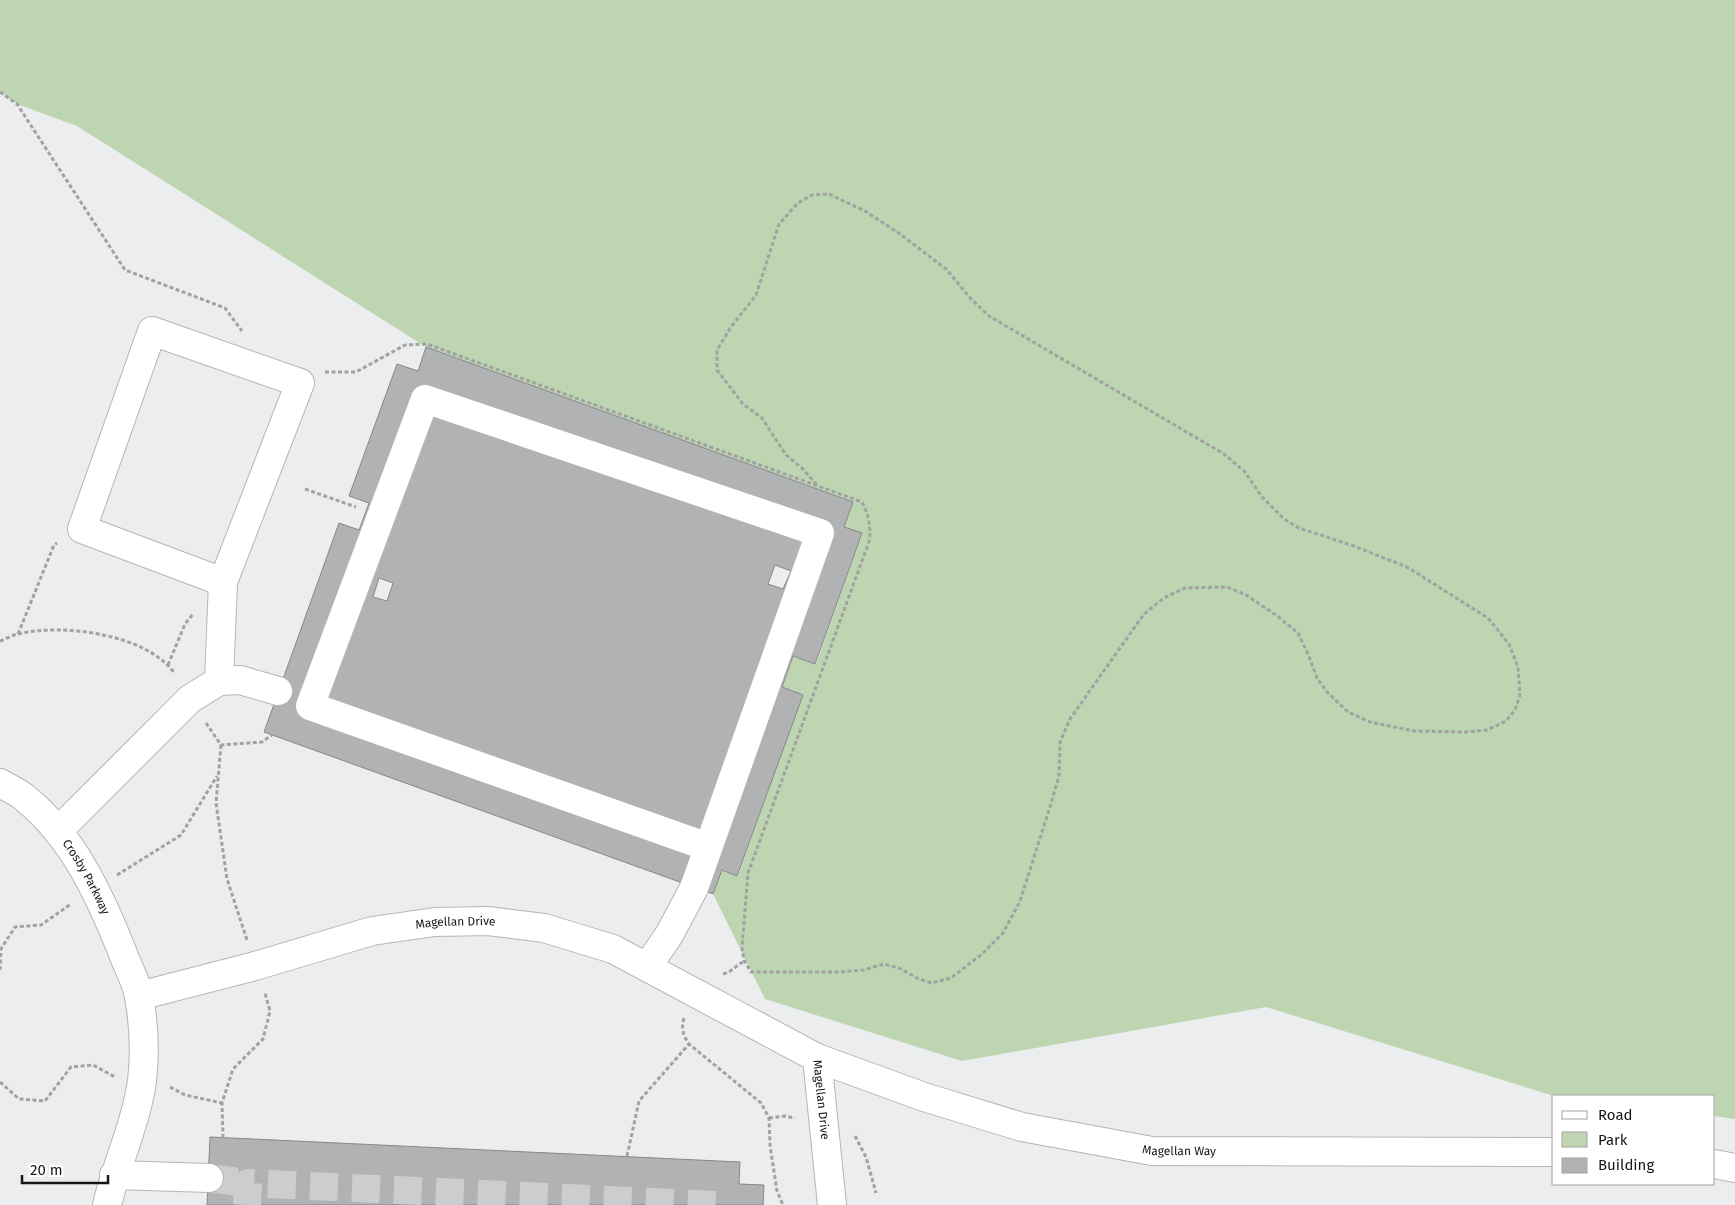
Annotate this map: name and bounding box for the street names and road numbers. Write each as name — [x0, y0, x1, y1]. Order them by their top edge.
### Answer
street label: Crosby Parkway — [60, 837, 113, 917]
street label: Magellan Drive — [414, 914, 496, 932]
street label: Magellan Drive — [810, 1059, 832, 1140]
street label: Magellan Way — [1141, 1142, 1216, 1158]

